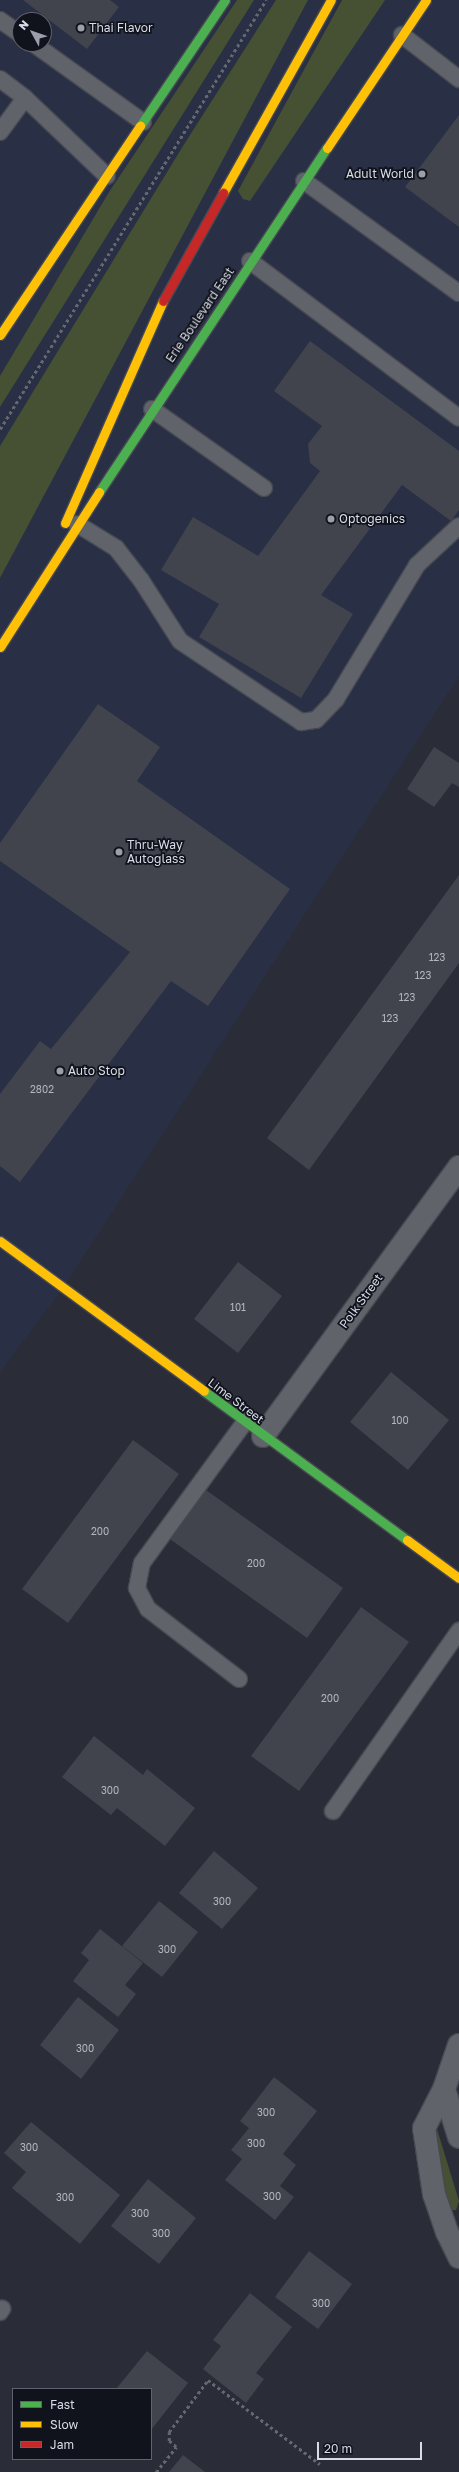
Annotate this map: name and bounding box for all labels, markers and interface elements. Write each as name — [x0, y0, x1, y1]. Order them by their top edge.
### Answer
north arrow — [12, 12, 52, 52]
text: N — [16, 17, 31, 32]
place label: Thai Flavor — [89, 21, 153, 35]
marker: Thai Flavor — [76, 23, 86, 33]
place label: Adult World — [346, 167, 414, 181]
marker: Adult World — [417, 169, 427, 179]
street label: Erie Boulevard East — [163, 265, 237, 365]
place label: Optogenics — [339, 512, 405, 526]
marker: Optogenics — [326, 514, 336, 524]
place label: Thru-Way Autoglass — [127, 838, 185, 866]
marker: Thru-Way Autoglass — [114, 847, 124, 857]
house number: 123 — [429, 952, 445, 964]
house number: 123 — [415, 970, 431, 982]
house number: 123 — [399, 992, 415, 1004]
house number: 123 — [382, 1013, 398, 1025]
place label: Auto Stop — [68, 1064, 125, 1078]
marker: Auto Stop — [55, 1066, 65, 1076]
house number: 2802 — [30, 1084, 54, 1096]
street label: Polk Street — [336, 1271, 386, 1331]
house number: 101 — [230, 1302, 246, 1314]
street label: Lime Street — [205, 1375, 267, 1427]
house number: 100 — [391, 1415, 409, 1427]
house number: 200 — [91, 1526, 109, 1538]
house number: 200 — [247, 1558, 265, 1570]
house number: 200 — [321, 1693, 339, 1705]
house number: 300 — [101, 1785, 119, 1797]
house number: 300 — [213, 1896, 231, 1908]
house number: 300 — [158, 1944, 176, 1956]
house number: 300 — [76, 2043, 94, 2055]
house number: 300 — [257, 2107, 275, 2119]
house number: 300 — [247, 2138, 265, 2150]
house number: 300 — [20, 2142, 38, 2154]
house number: 300 — [263, 2191, 281, 2203]
house number: 300 — [56, 2192, 74, 2204]
house number: 300 — [131, 2208, 149, 2220]
house number: 300 — [152, 2228, 170, 2240]
house number: 300 — [312, 2298, 330, 2310]
legend — [12, 2388, 152, 2460]
text: Fast — [50, 2397, 75, 2412]
text: Slow — [50, 2417, 78, 2432]
scale bar — [319, 2434, 424, 2460]
text: Jam — [50, 2437, 74, 2452]
text: 20 m — [324, 2441, 352, 2456]

